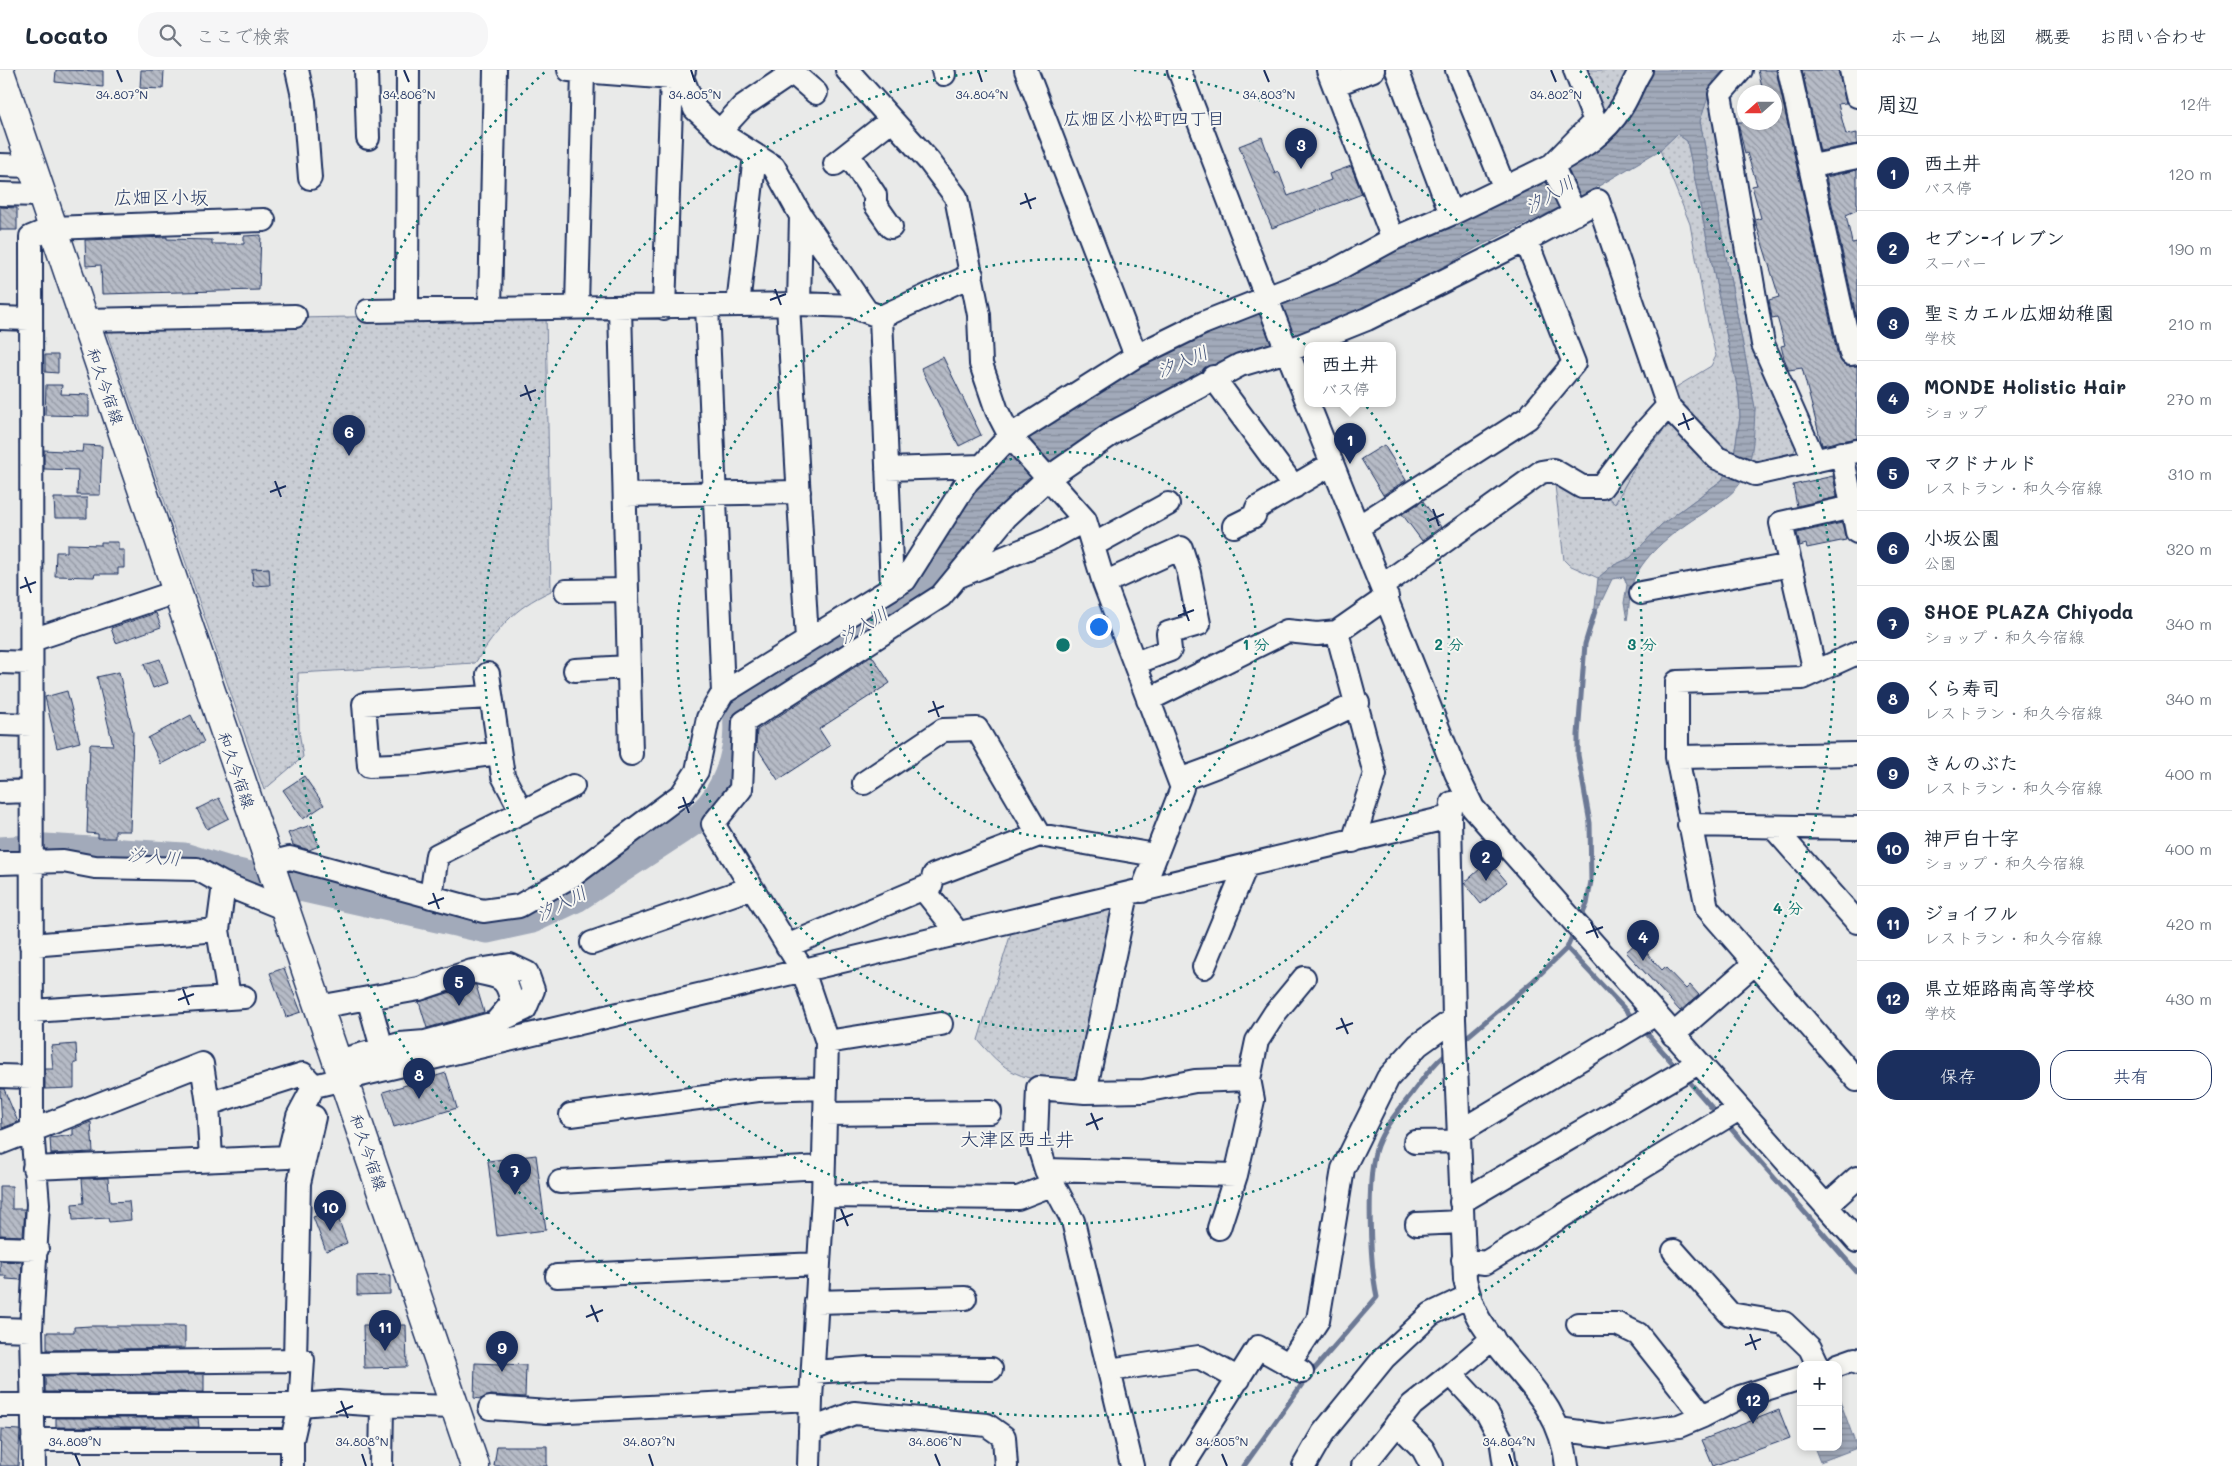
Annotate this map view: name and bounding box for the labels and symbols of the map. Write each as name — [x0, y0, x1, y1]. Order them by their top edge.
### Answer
north arrow — [1737, 85, 1782, 130]
text: 34.807°N — [96, 86, 148, 102]
text: 34.806°N — [382, 86, 436, 102]
text: 34.805°N — [669, 86, 721, 102]
text: 34.804°N — [956, 86, 1008, 102]
text: 34.803°N — [1243, 86, 1295, 102]
text: 34.802°N — [1530, 86, 1582, 102]
district label: 広畑区小松町四丁目 — [1063, 106, 1225, 130]
pin: 3 — [1285, 128, 1317, 169]
water label: 汐入川 — [1520, 170, 1578, 218]
district label: 広畑区小坂 — [113, 184, 209, 209]
water label: 汐入川 — [1152, 339, 1212, 383]
street label: 和久今宿線 — [83, 345, 129, 427]
pin: 6 — [333, 415, 365, 456]
pin: 1 — [1334, 423, 1366, 464]
water label: 汐入川 — [834, 601, 892, 649]
your location — [1086, 614, 1112, 640]
text: 1 分 — [1242, 634, 1270, 654]
text: 2 分 — [1435, 634, 1463, 654]
text: 3 分 — [1627, 634, 1657, 654]
centre of rings — [1054, 636, 1072, 654]
street label: 和久今宿線 — [214, 729, 260, 811]
pin: 2 — [1470, 840, 1502, 881]
water label: 汐入川 — [126, 842, 182, 870]
water label: 汐入川 — [531, 880, 591, 926]
text: 4 分 — [1773, 898, 1803, 918]
pin: 4 — [1627, 920, 1659, 961]
pin: 5 — [443, 965, 475, 1006]
pin: 8 — [403, 1058, 435, 1099]
street label: 和久今宿線 — [346, 1111, 392, 1193]
district label: 大津区西土井 — [960, 1126, 1074, 1151]
pin: 7 — [499, 1154, 531, 1195]
pin: 10 — [314, 1190, 346, 1231]
pin: 11 — [369, 1310, 401, 1351]
pin: 9 — [486, 1331, 518, 1372]
pin: 12 — [1737, 1383, 1769, 1424]
text: 34.809°N — [49, 1433, 101, 1449]
text: 34.808°N — [335, 1433, 389, 1449]
text: 34.807°N — [623, 1433, 675, 1449]
text: 34.806°N — [908, 1433, 962, 1449]
text: 34.805°N — [1196, 1433, 1248, 1449]
text: 34.804°N — [1483, 1433, 1535, 1449]

